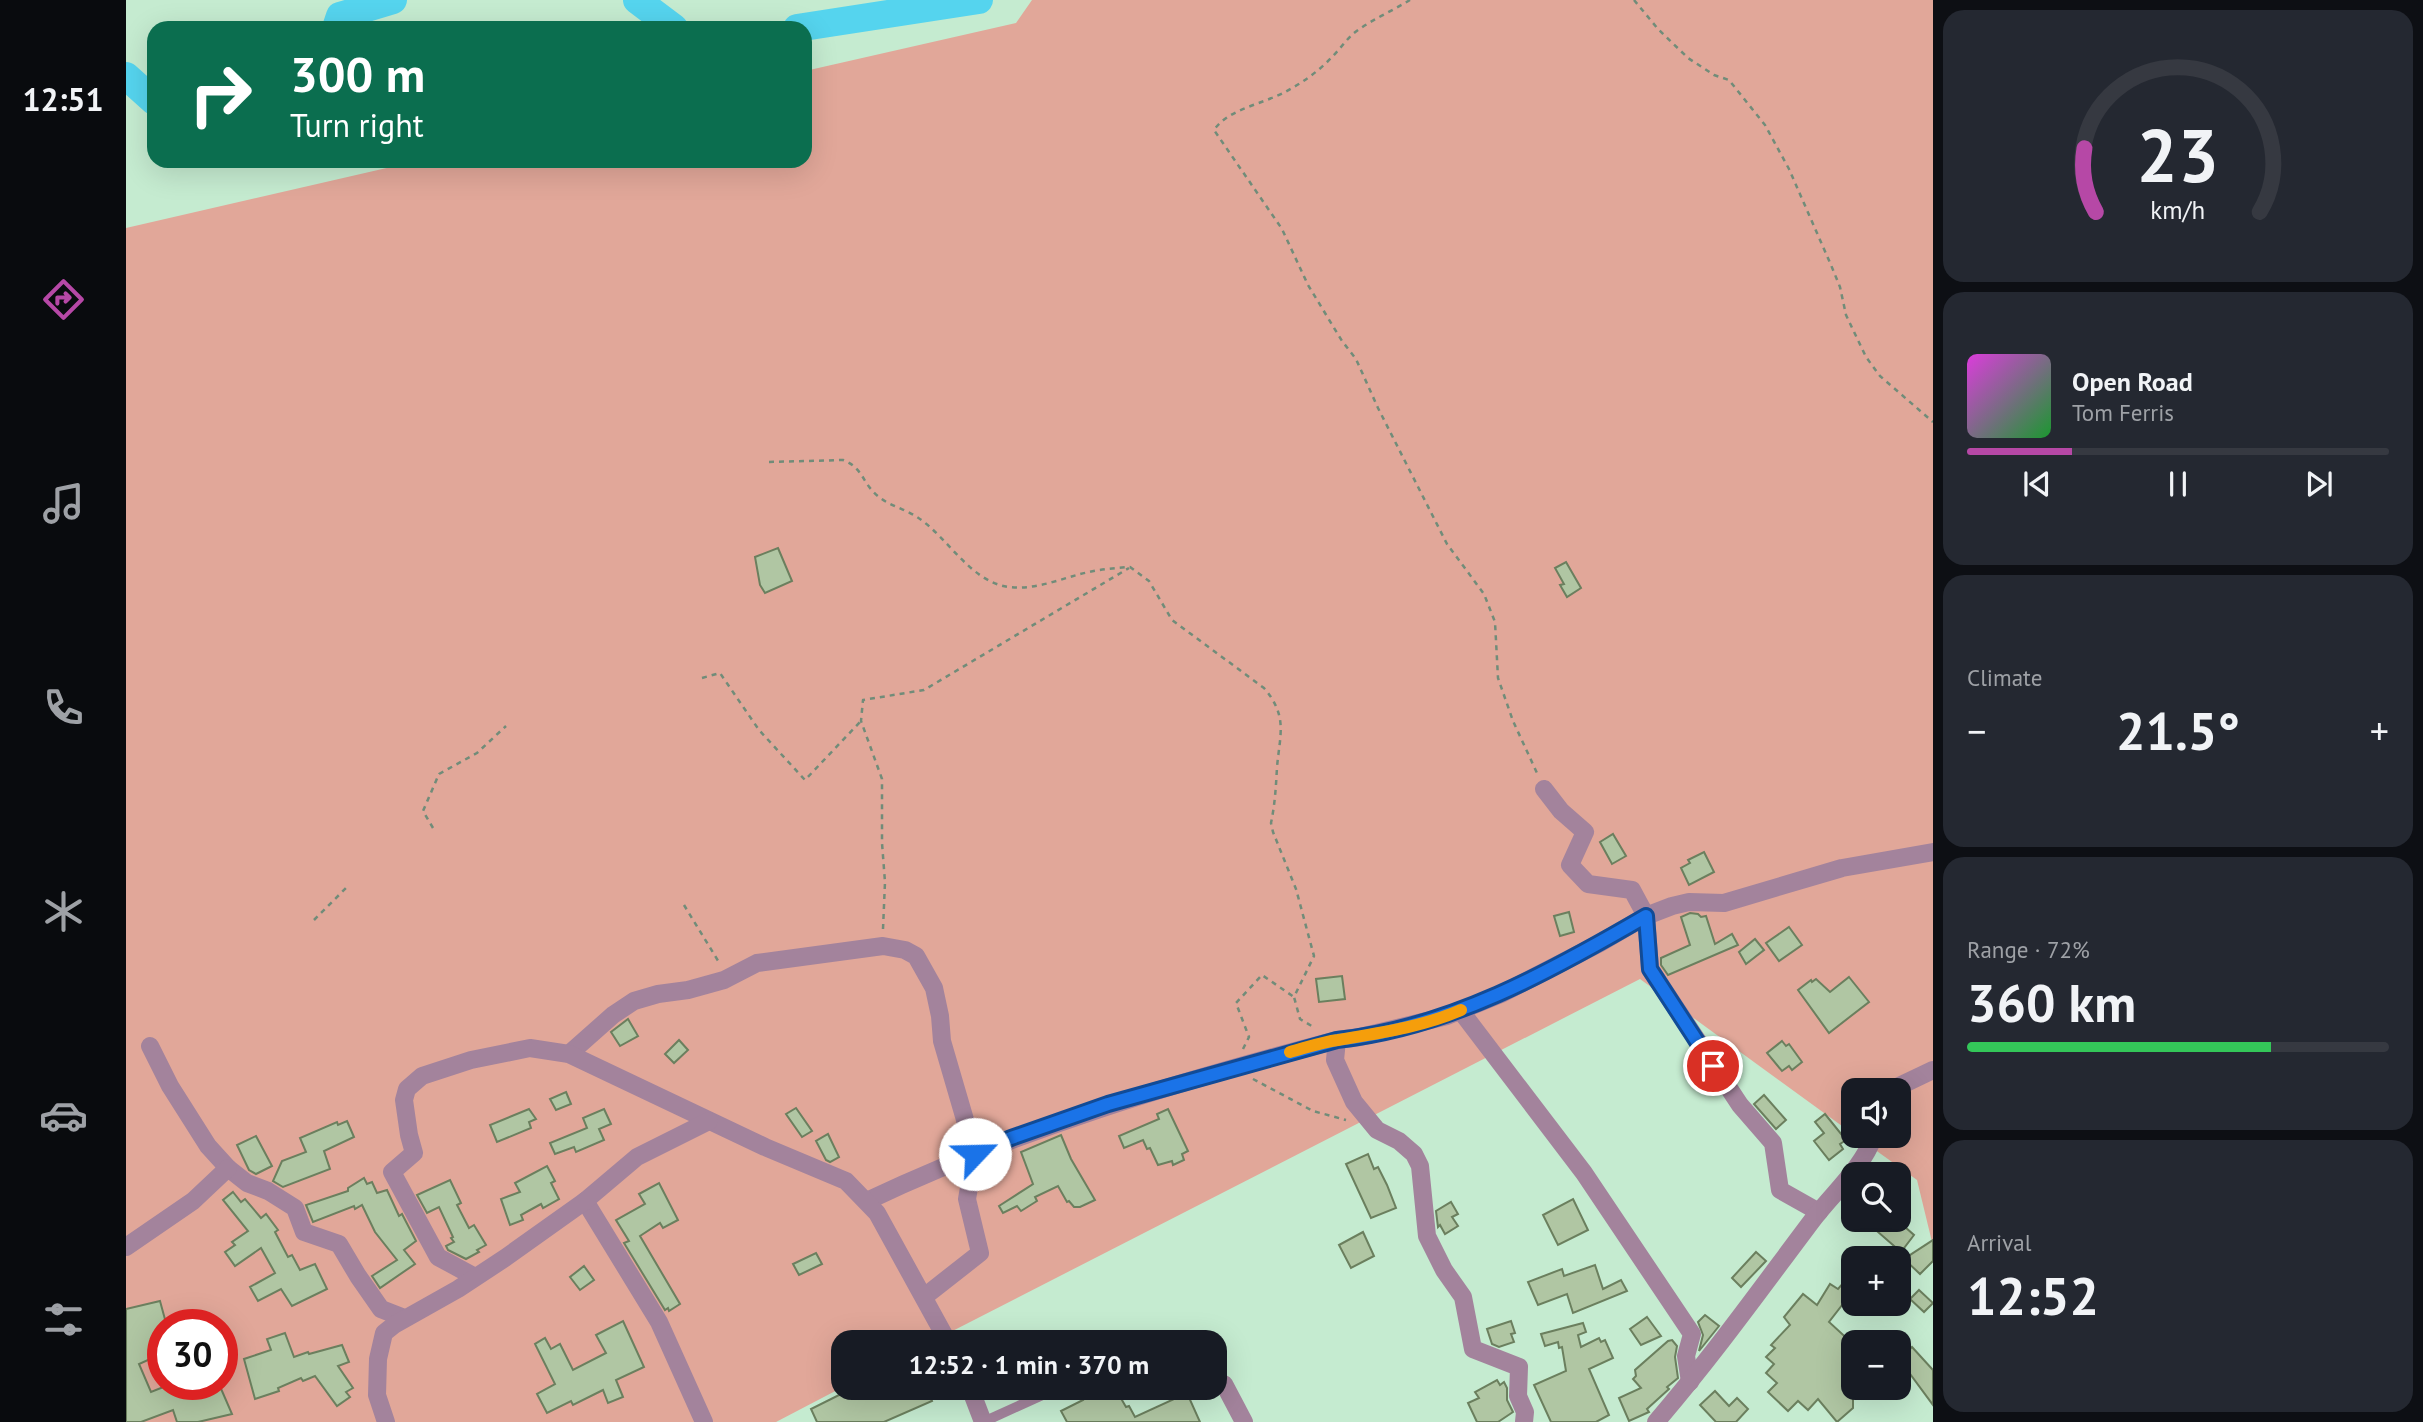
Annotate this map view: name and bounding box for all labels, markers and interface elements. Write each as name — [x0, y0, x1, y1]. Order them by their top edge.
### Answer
text: 300 m — [290, 42, 425, 106]
icon: right — [175, 49, 266, 140]
text: 12:51 — [22, 78, 104, 120]
text: Turn right — [290, 104, 424, 146]
text: 23 — [2137, 109, 2219, 203]
text: km/h — [2151, 194, 2205, 226]
icon: directions — [39, 275, 88, 324]
text: Open Road — [2072, 365, 2193, 398]
text: Tom Ferris — [2072, 398, 2174, 427]
icon: previous — [2018, 465, 2056, 503]
icon: pause — [2159, 465, 2197, 503]
icon: next — [2300, 465, 2338, 503]
icon: music — [39, 479, 88, 528]
text: Climate — [1967, 663, 2042, 692]
icon: phone — [39, 683, 88, 732]
text: 21.5° — [2116, 697, 2240, 764]
text: − — [1967, 706, 1986, 755]
text: + — [2370, 706, 2389, 755]
icon: climate — [39, 887, 88, 936]
text: Range · 72% — [1967, 935, 2090, 964]
text: 360 km — [1967, 969, 2136, 1036]
pin — [1683, 1036, 1743, 1096]
icon: arrive — [1694, 1047, 1732, 1085]
map controls — [1841, 1078, 1911, 1400]
button: sound — [1841, 1078, 1911, 1148]
icon: car — [39, 1091, 88, 1140]
position arrow — [938, 1117, 1012, 1191]
button: search — [1841, 1162, 1911, 1232]
text: Arrival — [1967, 1228, 2031, 1257]
button: + — [1841, 1246, 1911, 1316]
text: 12:52 — [1967, 1262, 2099, 1329]
icon: filters — [39, 1295, 88, 1344]
speed limit sign: 30 — [147, 1309, 238, 1400]
button: − — [1841, 1330, 1911, 1400]
text: 12:52 · 1 min · 370 m — [909, 1348, 1149, 1381]

